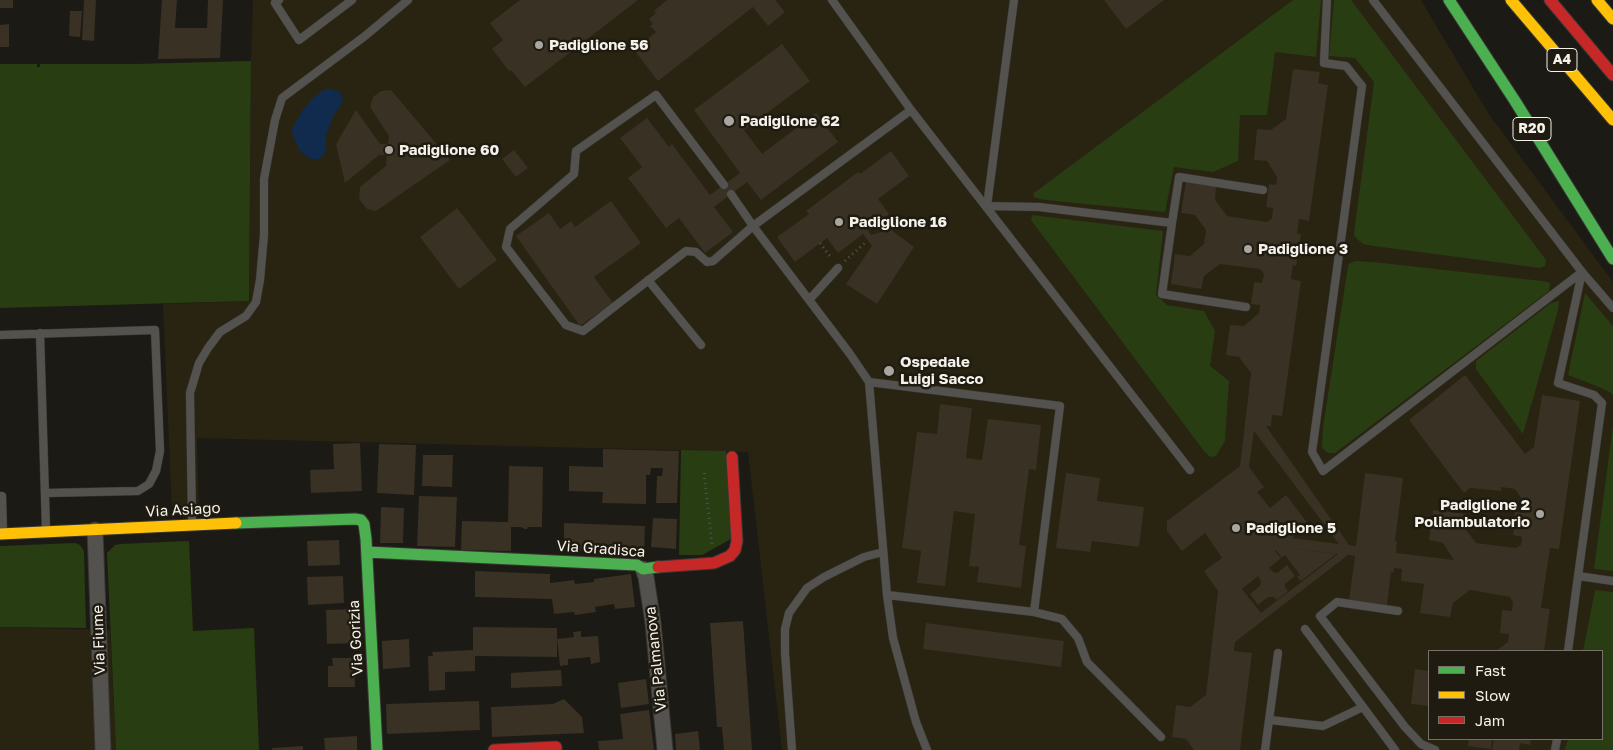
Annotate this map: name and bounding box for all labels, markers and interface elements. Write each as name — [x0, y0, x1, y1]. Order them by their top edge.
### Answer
place label: Padiglione 56 — [549, 36, 649, 54]
marker: Padiglione 56 — [533, 39, 545, 51]
road number: A4 — [1547, 48, 1577, 72]
place label: Padiglione 62 — [740, 112, 840, 130]
marker: Padiglione 62 — [722, 114, 736, 128]
road number: R20 — [1513, 118, 1551, 140]
place label: Padiglione 60 — [399, 141, 499, 159]
marker: Padiglione 60 — [383, 144, 395, 156]
place label: Padiglione 16 — [849, 213, 947, 231]
marker: Padiglione 16 — [833, 216, 845, 228]
place label: Padiglione 3 — [1258, 240, 1348, 258]
marker: Padiglione 3 — [1242, 243, 1254, 255]
place label: Ospedale Luigi Sacco — [900, 353, 984, 388]
marker: Ospedale Luigi Sacco — [882, 364, 896, 378]
place label: Padiglione 2 Poliambulatorio — [1414, 496, 1530, 531]
street label: Via Asiago — [145, 499, 221, 521]
marker: Padiglione 2 Poliambulatorio — [1534, 508, 1546, 520]
place label: Padiglione 5 — [1246, 519, 1336, 537]
marker: Padiglione 5 — [1230, 522, 1242, 534]
street label: Via Gradisca — [556, 537, 646, 561]
street label: Via Gorizia — [345, 600, 367, 676]
street label: Via Fiume — [89, 605, 109, 675]
street label: Via Palmanova — [642, 606, 670, 712]
legend — [1428, 650, 1603, 740]
text: Fast — [1475, 661, 1506, 679]
text: Slow — [1475, 686, 1510, 704]
text: Jam — [1475, 711, 1505, 729]

